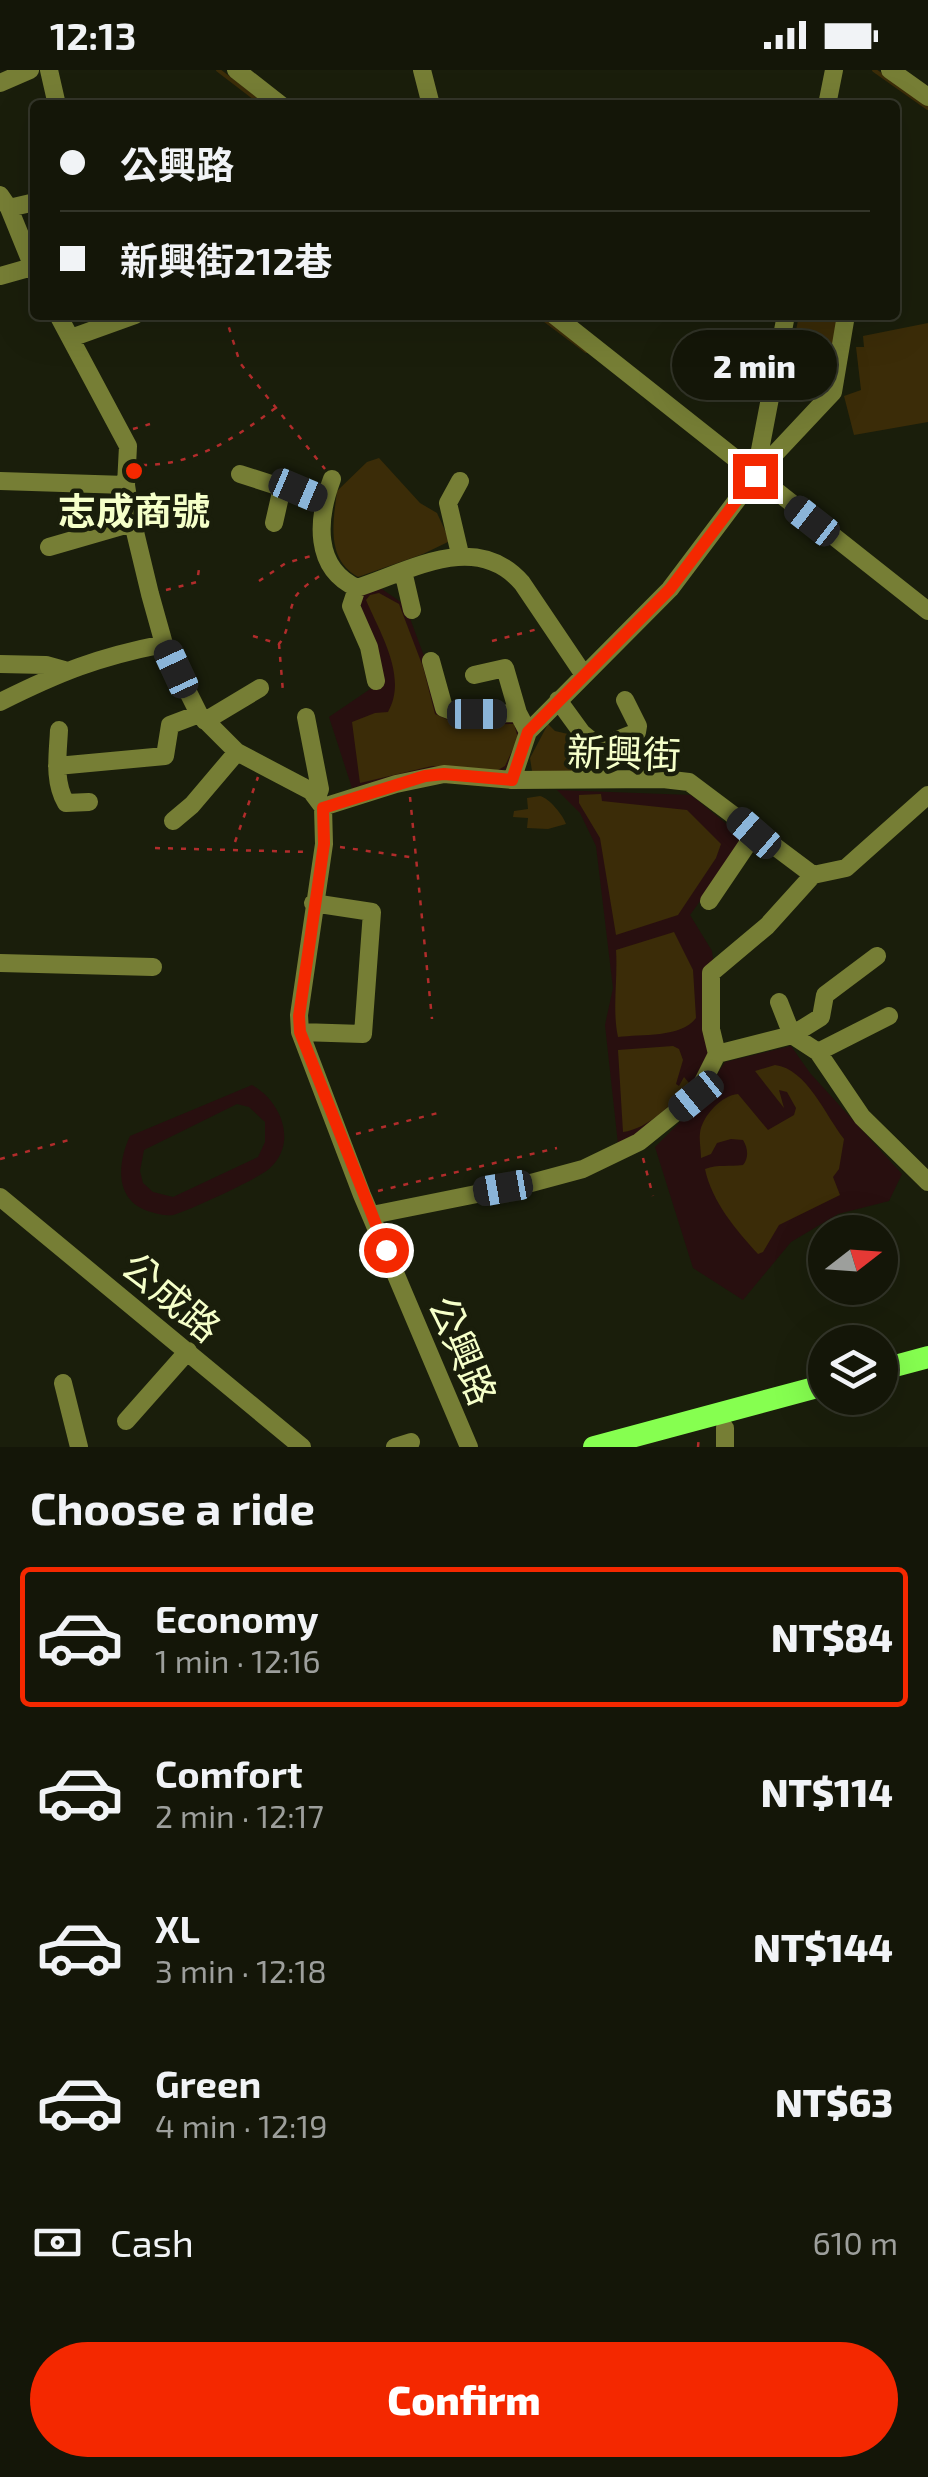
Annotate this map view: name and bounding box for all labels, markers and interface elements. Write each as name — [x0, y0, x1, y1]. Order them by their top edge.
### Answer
text: 12:13 — [50, 12, 136, 58]
text: 公興路 — [120, 141, 234, 187]
text: 新興街212巷 — [120, 237, 333, 283]
callout: 2 min — [672, 331, 838, 401]
text: 2 min — [713, 346, 796, 384]
route end — [733, 454, 778, 499]
marker: 志成商號 — [123, 460, 145, 482]
car — [265, 464, 331, 516]
place label: 志成商號 — [58, 487, 210, 533]
car — [779, 491, 845, 551]
car — [150, 635, 202, 703]
car — [447, 699, 507, 729]
street label: 新興街 — [566, 727, 682, 777]
car — [722, 802, 786, 864]
car — [663, 1065, 729, 1127]
car — [471, 1168, 535, 1208]
north arrow — [808, 1215, 898, 1305]
map controls — [808, 1215, 898, 1415]
route start — [364, 1228, 409, 1273]
street label: 公成路 — [114, 1242, 230, 1350]
street label: 公興路 — [421, 1289, 507, 1411]
button: layers — [808, 1325, 898, 1415]
text: Choose a ride — [30, 1480, 315, 1534]
icon: car — [35, 1592, 125, 1682]
text: Economy — [155, 1595, 319, 1641]
text: NT$84 — [771, 1614, 893, 1660]
text: 1 min · 12:16 — [155, 1641, 321, 1679]
icon: car — [35, 1747, 125, 1837]
text: Comfort — [155, 1750, 303, 1796]
text: NT$114 — [761, 1769, 893, 1815]
text: 2 min · 12:17 — [155, 1796, 324, 1834]
icon: car — [35, 1902, 125, 1992]
text: XL — [155, 1905, 200, 1951]
text: NT$144 — [753, 1924, 893, 1970]
text: 3 min · 12:18 — [155, 1951, 327, 1989]
icon: car — [35, 2057, 125, 2147]
text: Green — [155, 2060, 261, 2106]
text: NT$63 — [775, 2079, 893, 2125]
text: 4 min · 12:19 — [155, 2106, 328, 2144]
icon: cash — [30, 2215, 85, 2270]
text: Cash — [110, 2219, 194, 2265]
text: 610 m — [812, 2223, 898, 2261]
button: Confirm — [30, 2342, 898, 2457]

